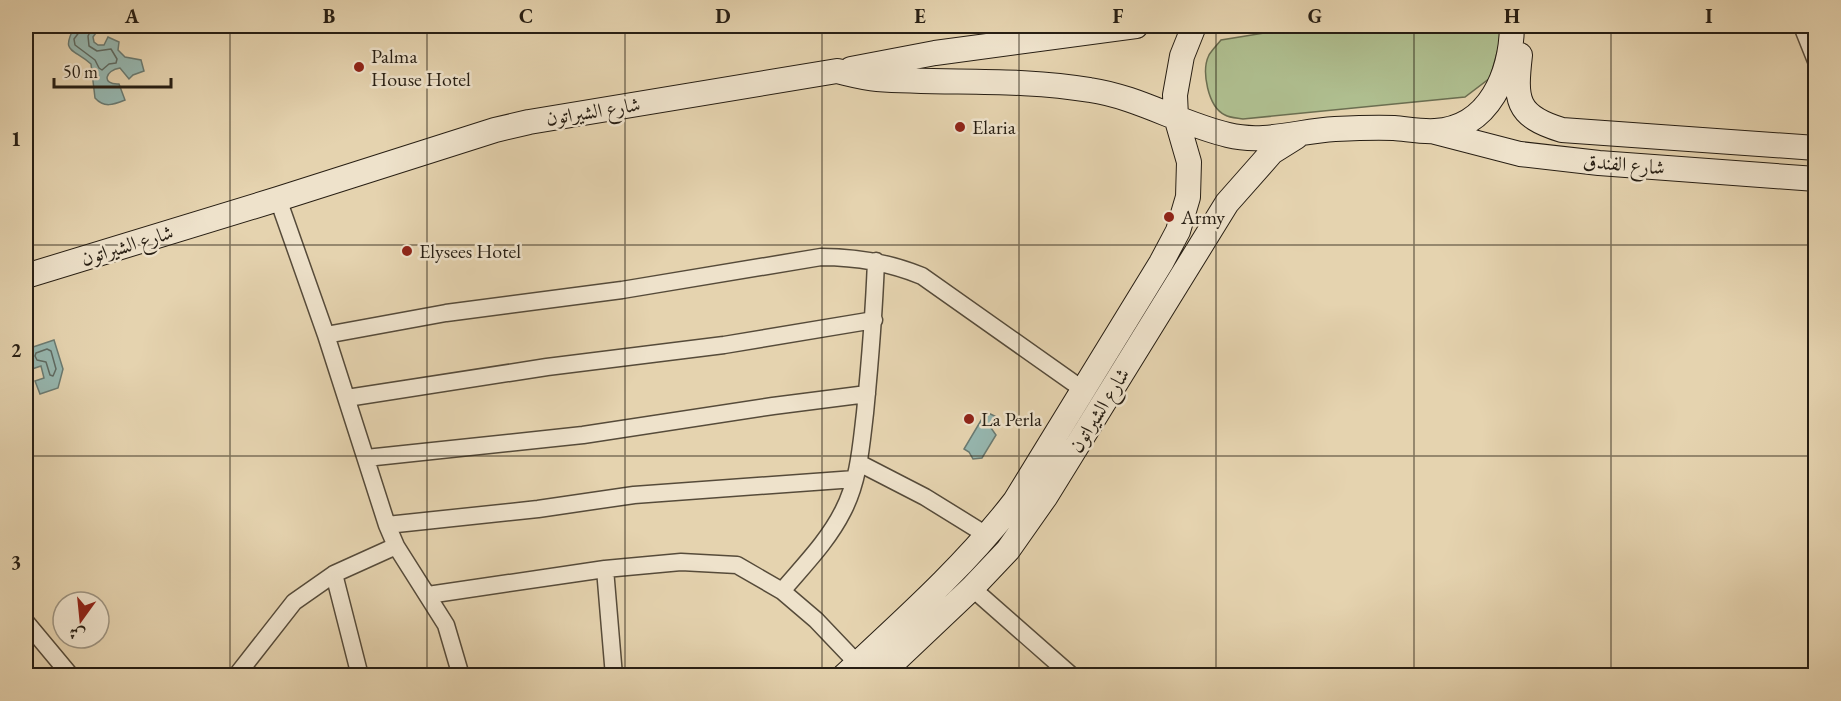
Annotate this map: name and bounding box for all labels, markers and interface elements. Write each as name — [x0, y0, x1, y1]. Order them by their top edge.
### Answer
text: A — [124, 3, 140, 29]
text: B — [323, 3, 335, 29]
text: C — [519, 3, 533, 29]
text: D — [715, 3, 731, 29]
text: E — [914, 3, 926, 29]
text: F — [1113, 3, 1124, 29]
text: G — [1308, 3, 1322, 29]
text: H — [1504, 3, 1520, 29]
text: I — [1705, 3, 1713, 29]
place label: Palma House Hotel — [371, 43, 471, 92]
scale bar — [54, 51, 171, 89]
text: 50 m — [63, 60, 98, 83]
marker: Palma House Hotel — [352, 60, 366, 74]
street label: شارع الشيراتون — [544, 91, 643, 136]
place label: Elaria — [972, 114, 1016, 140]
marker: Elaria — [953, 120, 967, 134]
text: 1 — [11, 126, 21, 152]
street label: شارع الفندق — [1582, 147, 1666, 186]
place label: Army — [1180, 204, 1225, 230]
marker: Army — [1162, 210, 1176, 224]
street label: شارع الشيراتون — [78, 219, 178, 276]
place label: Elysees Hotel — [419, 238, 521, 264]
marker: Elysees Hotel — [400, 244, 414, 258]
text: 2 — [11, 337, 22, 363]
street label: شارع الشيراتون — [1063, 363, 1140, 460]
place label: La Perla — [981, 406, 1042, 432]
marker: La Perla — [962, 412, 976, 426]
text: 3 — [11, 549, 21, 575]
north arrow — [51, 590, 111, 650]
text: ش — [67, 622, 88, 646]

